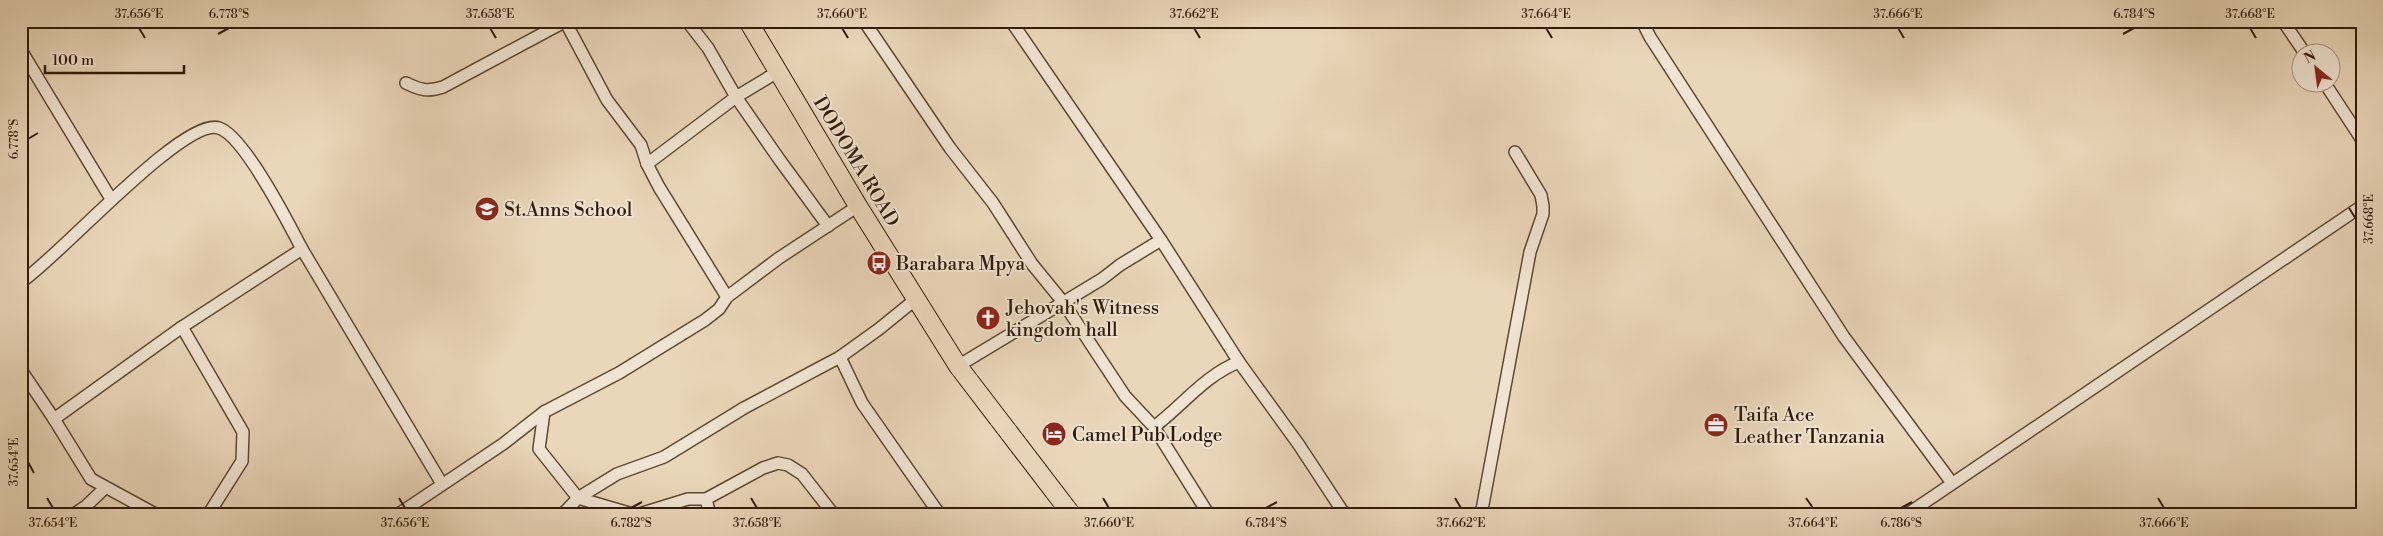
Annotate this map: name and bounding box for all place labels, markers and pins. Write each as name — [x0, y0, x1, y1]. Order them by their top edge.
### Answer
school or university icon: St.Anns School — [474, 196, 500, 222]
place label: St.Anns School — [504, 198, 633, 222]
bus stop icon: Barabara Mpya — [866, 250, 892, 276]
place label: Barabara Mpya — [895, 252, 1025, 276]
place label: Jehovah's Witness kingdom hall — [1005, 296, 1159, 342]
church icon: Jehovah's Witness kingdom hall — [975, 305, 1001, 331]
place label: Taifa Ace Leather Tanzania — [1734, 403, 1885, 449]
office icon: Taifa Ace Leather Tanzania — [1703, 412, 1729, 438]
hotel icon: Camel Pub Lodge — [1041, 421, 1067, 447]
place label: Camel Pub Lodge — [1072, 423, 1222, 447]

